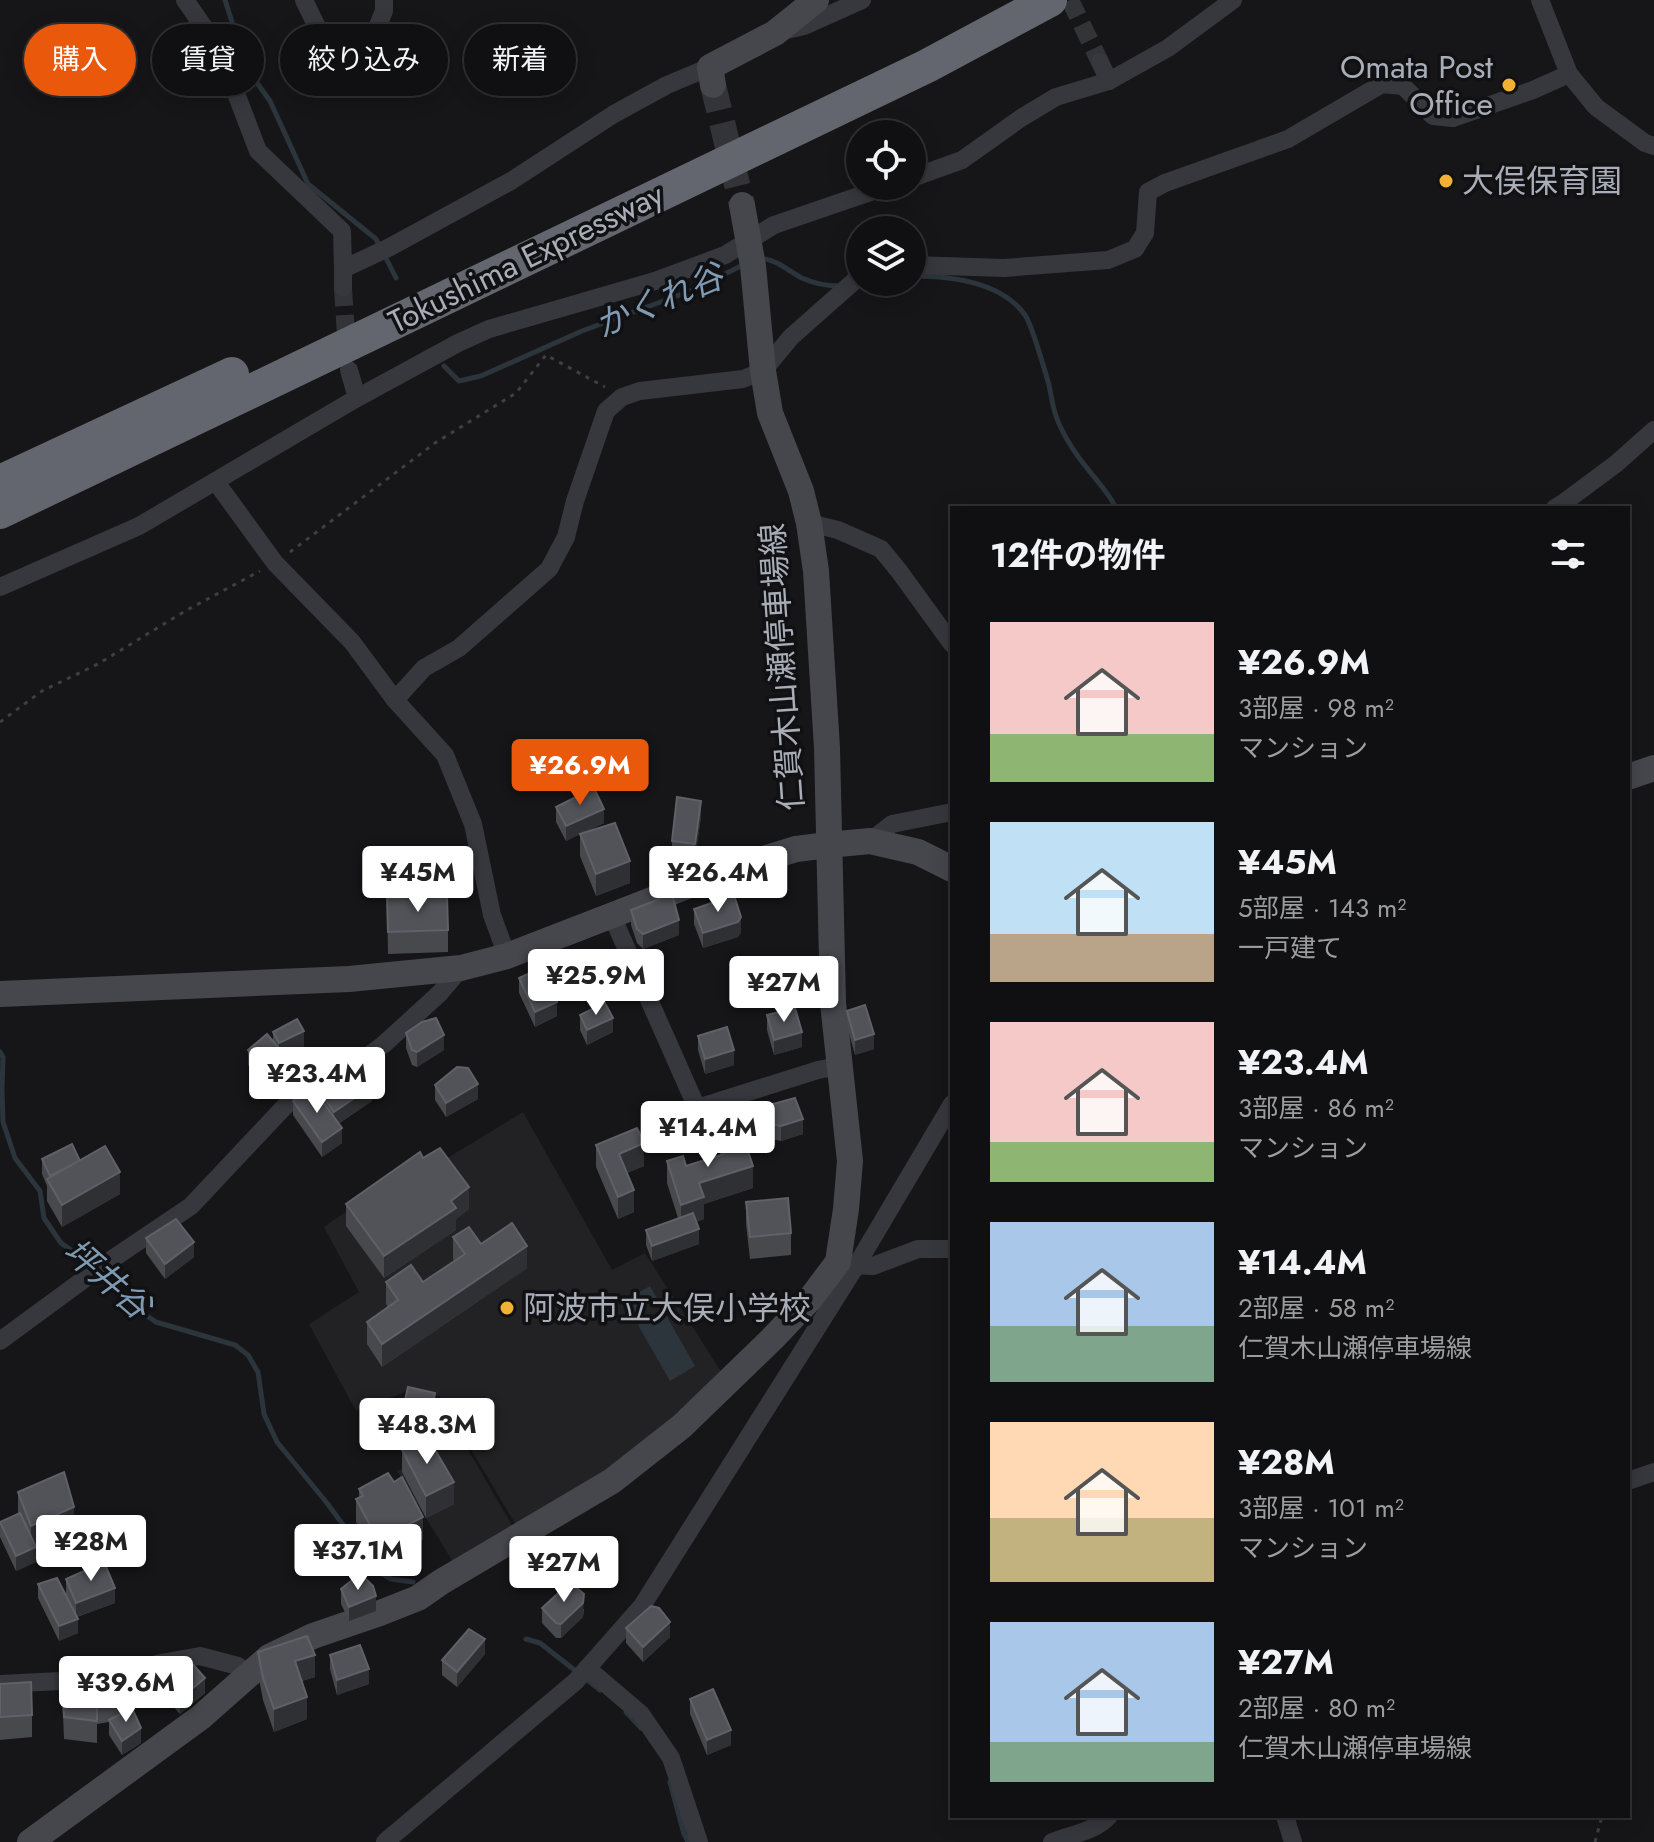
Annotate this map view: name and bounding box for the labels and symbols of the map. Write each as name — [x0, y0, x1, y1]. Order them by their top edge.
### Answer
place label: Omata Post Office — [1340, 44, 1493, 127]
marker: Omata Post Office — [1500, 76, 1518, 94]
place label: 大俣保育園 — [1462, 158, 1622, 204]
street label: Tokushima Expressway — [381, 171, 672, 345]
marker: 大俣保育園 — [1437, 172, 1455, 190]
water label: かくれ谷 — [587, 251, 734, 350]
street label: 仁賀木山瀬停車場線 — [749, 522, 815, 812]
pin: ¥26.9M — [515, 739, 645, 807]
pin: ¥45M — [371, 846, 465, 914]
pin: ¥26.4M — [653, 846, 783, 914]
pin: ¥25.9M — [531, 949, 661, 1017]
pin: ¥27M — [737, 956, 831, 1024]
pin: ¥23.4M — [252, 1047, 382, 1115]
pin: ¥14.4M — [643, 1101, 773, 1169]
water label: 坪井谷 — [52, 1227, 164, 1333]
place label: 阿波市立大俣小学校 — [523, 1285, 811, 1331]
marker: 阿波市立大俣小学校 — [498, 1299, 516, 1317]
pin: ¥48.3M — [362, 1398, 492, 1466]
pin: ¥28M — [44, 1515, 138, 1583]
pin: ¥37.1M — [293, 1524, 423, 1592]
pin: ¥27M — [517, 1536, 611, 1604]
pin: ¥39.6M — [61, 1656, 191, 1724]

